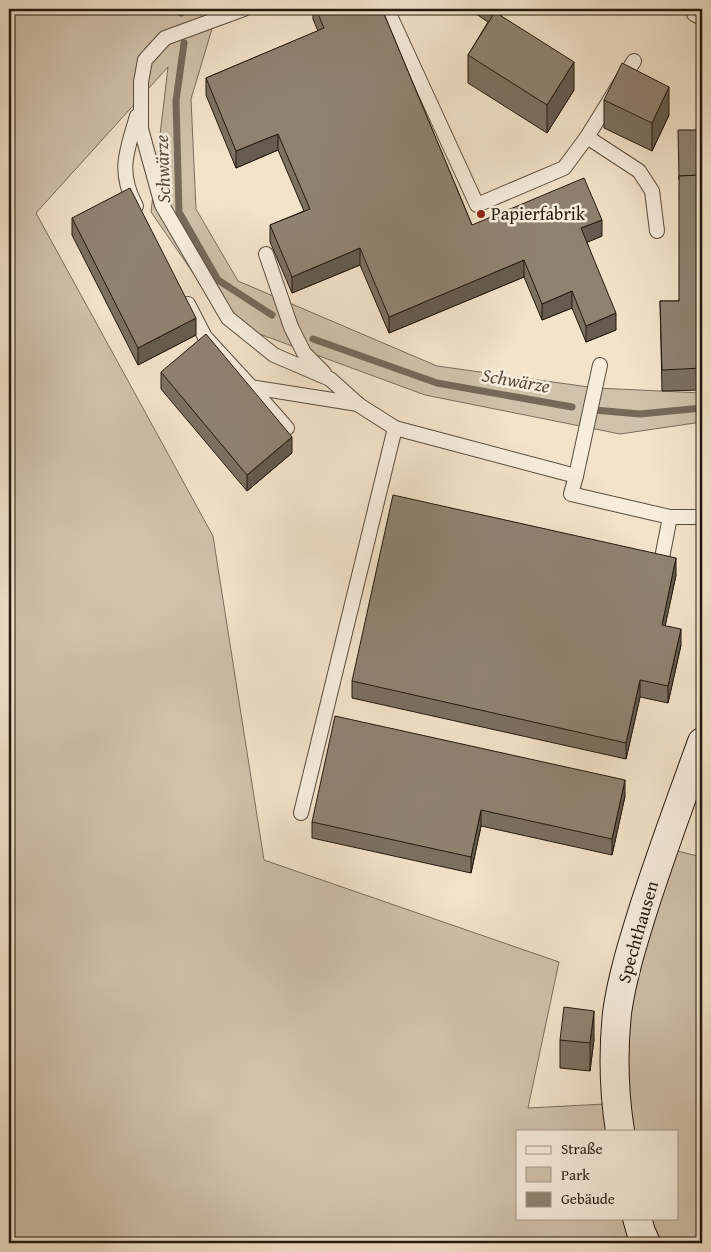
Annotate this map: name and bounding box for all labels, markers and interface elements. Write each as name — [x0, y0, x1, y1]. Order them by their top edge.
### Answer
water label: Schwärze — [147, 134, 177, 204]
place label: Papierfabrik — [491, 200, 586, 227]
marker: Papierfabrik — [475, 208, 487, 220]
water label: Schwärze — [480, 360, 552, 400]
street label: Spechthausen — [610, 878, 665, 986]
legend — [516, 1130, 678, 1220]
text: Straße — [561, 1138, 603, 1159]
text: Park — [561, 1164, 590, 1185]
text: Gebäude — [561, 1188, 615, 1209]

